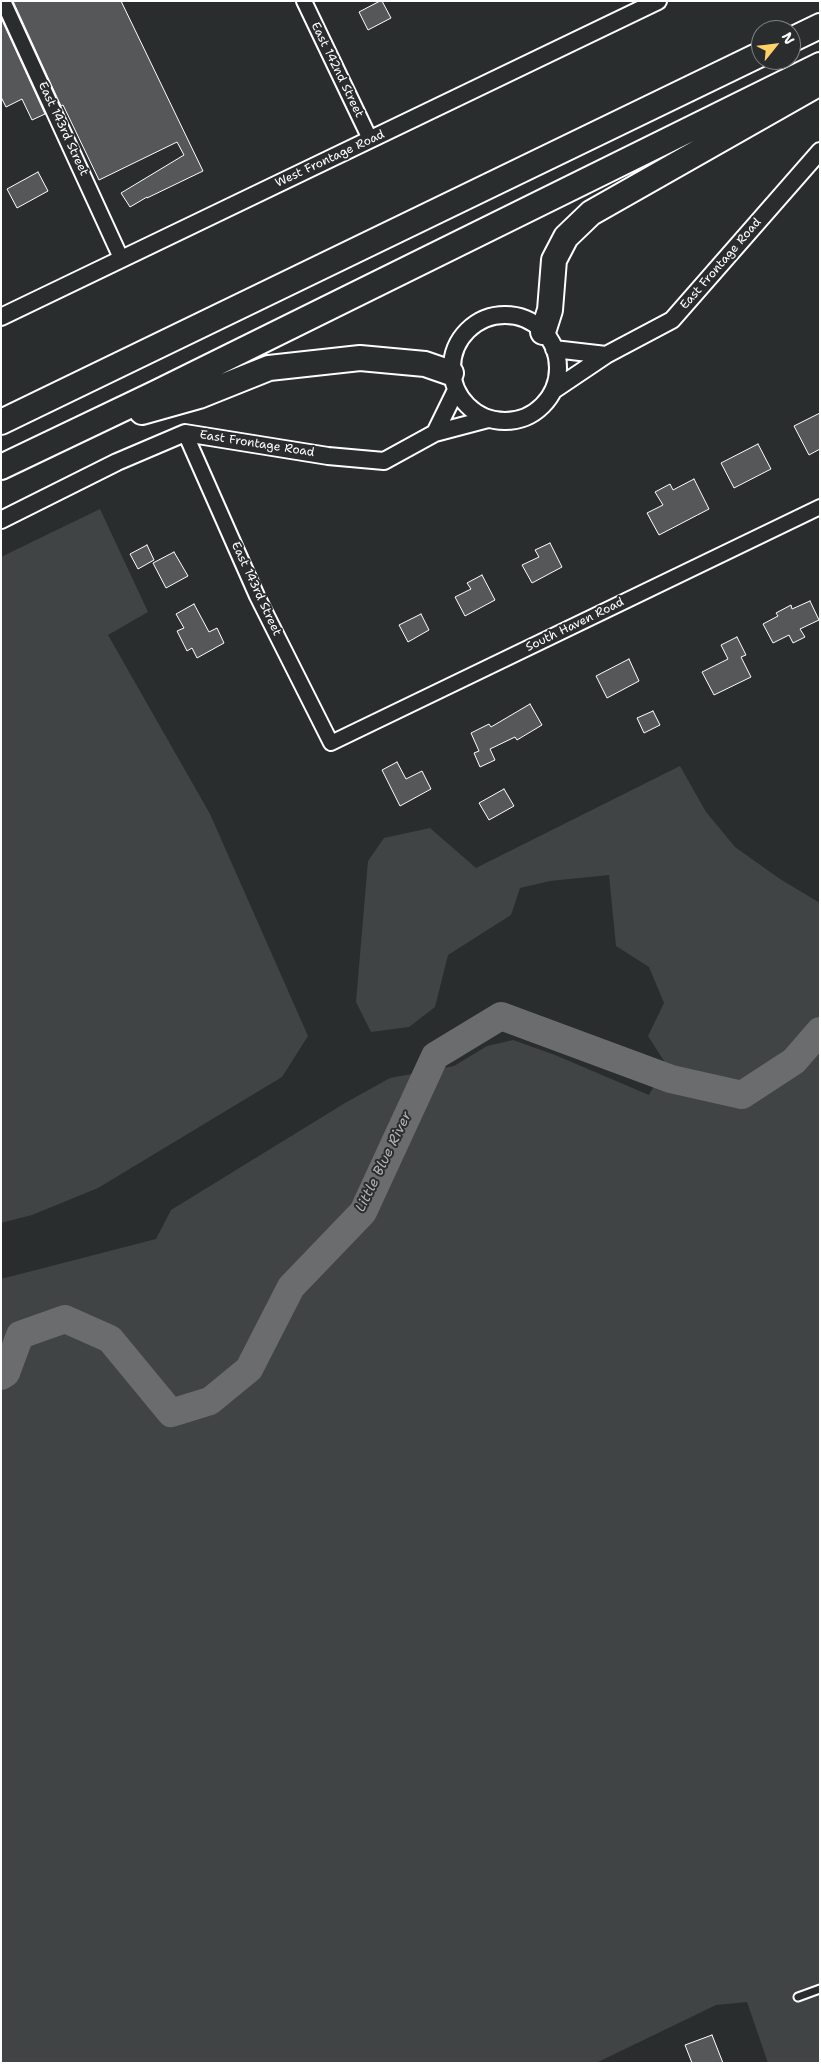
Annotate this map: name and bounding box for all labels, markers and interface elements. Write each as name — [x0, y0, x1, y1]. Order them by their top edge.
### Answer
street label: East 142nd Street — [308, 20, 366, 120]
north arrow — [751, 20, 801, 70]
text: N — [778, 29, 799, 47]
street label: East 143rd Street — [35, 80, 91, 178]
street label: West Frontage Road — [273, 127, 387, 191]
street label: East Frontage Road — [678, 215, 764, 313]
street label: East Frontage Road — [199, 428, 315, 460]
street label: East 143rd Street — [228, 540, 284, 638]
street label: South Haven Road — [524, 595, 626, 655]
water label: Little Blue River — [352, 1109, 416, 1215]

